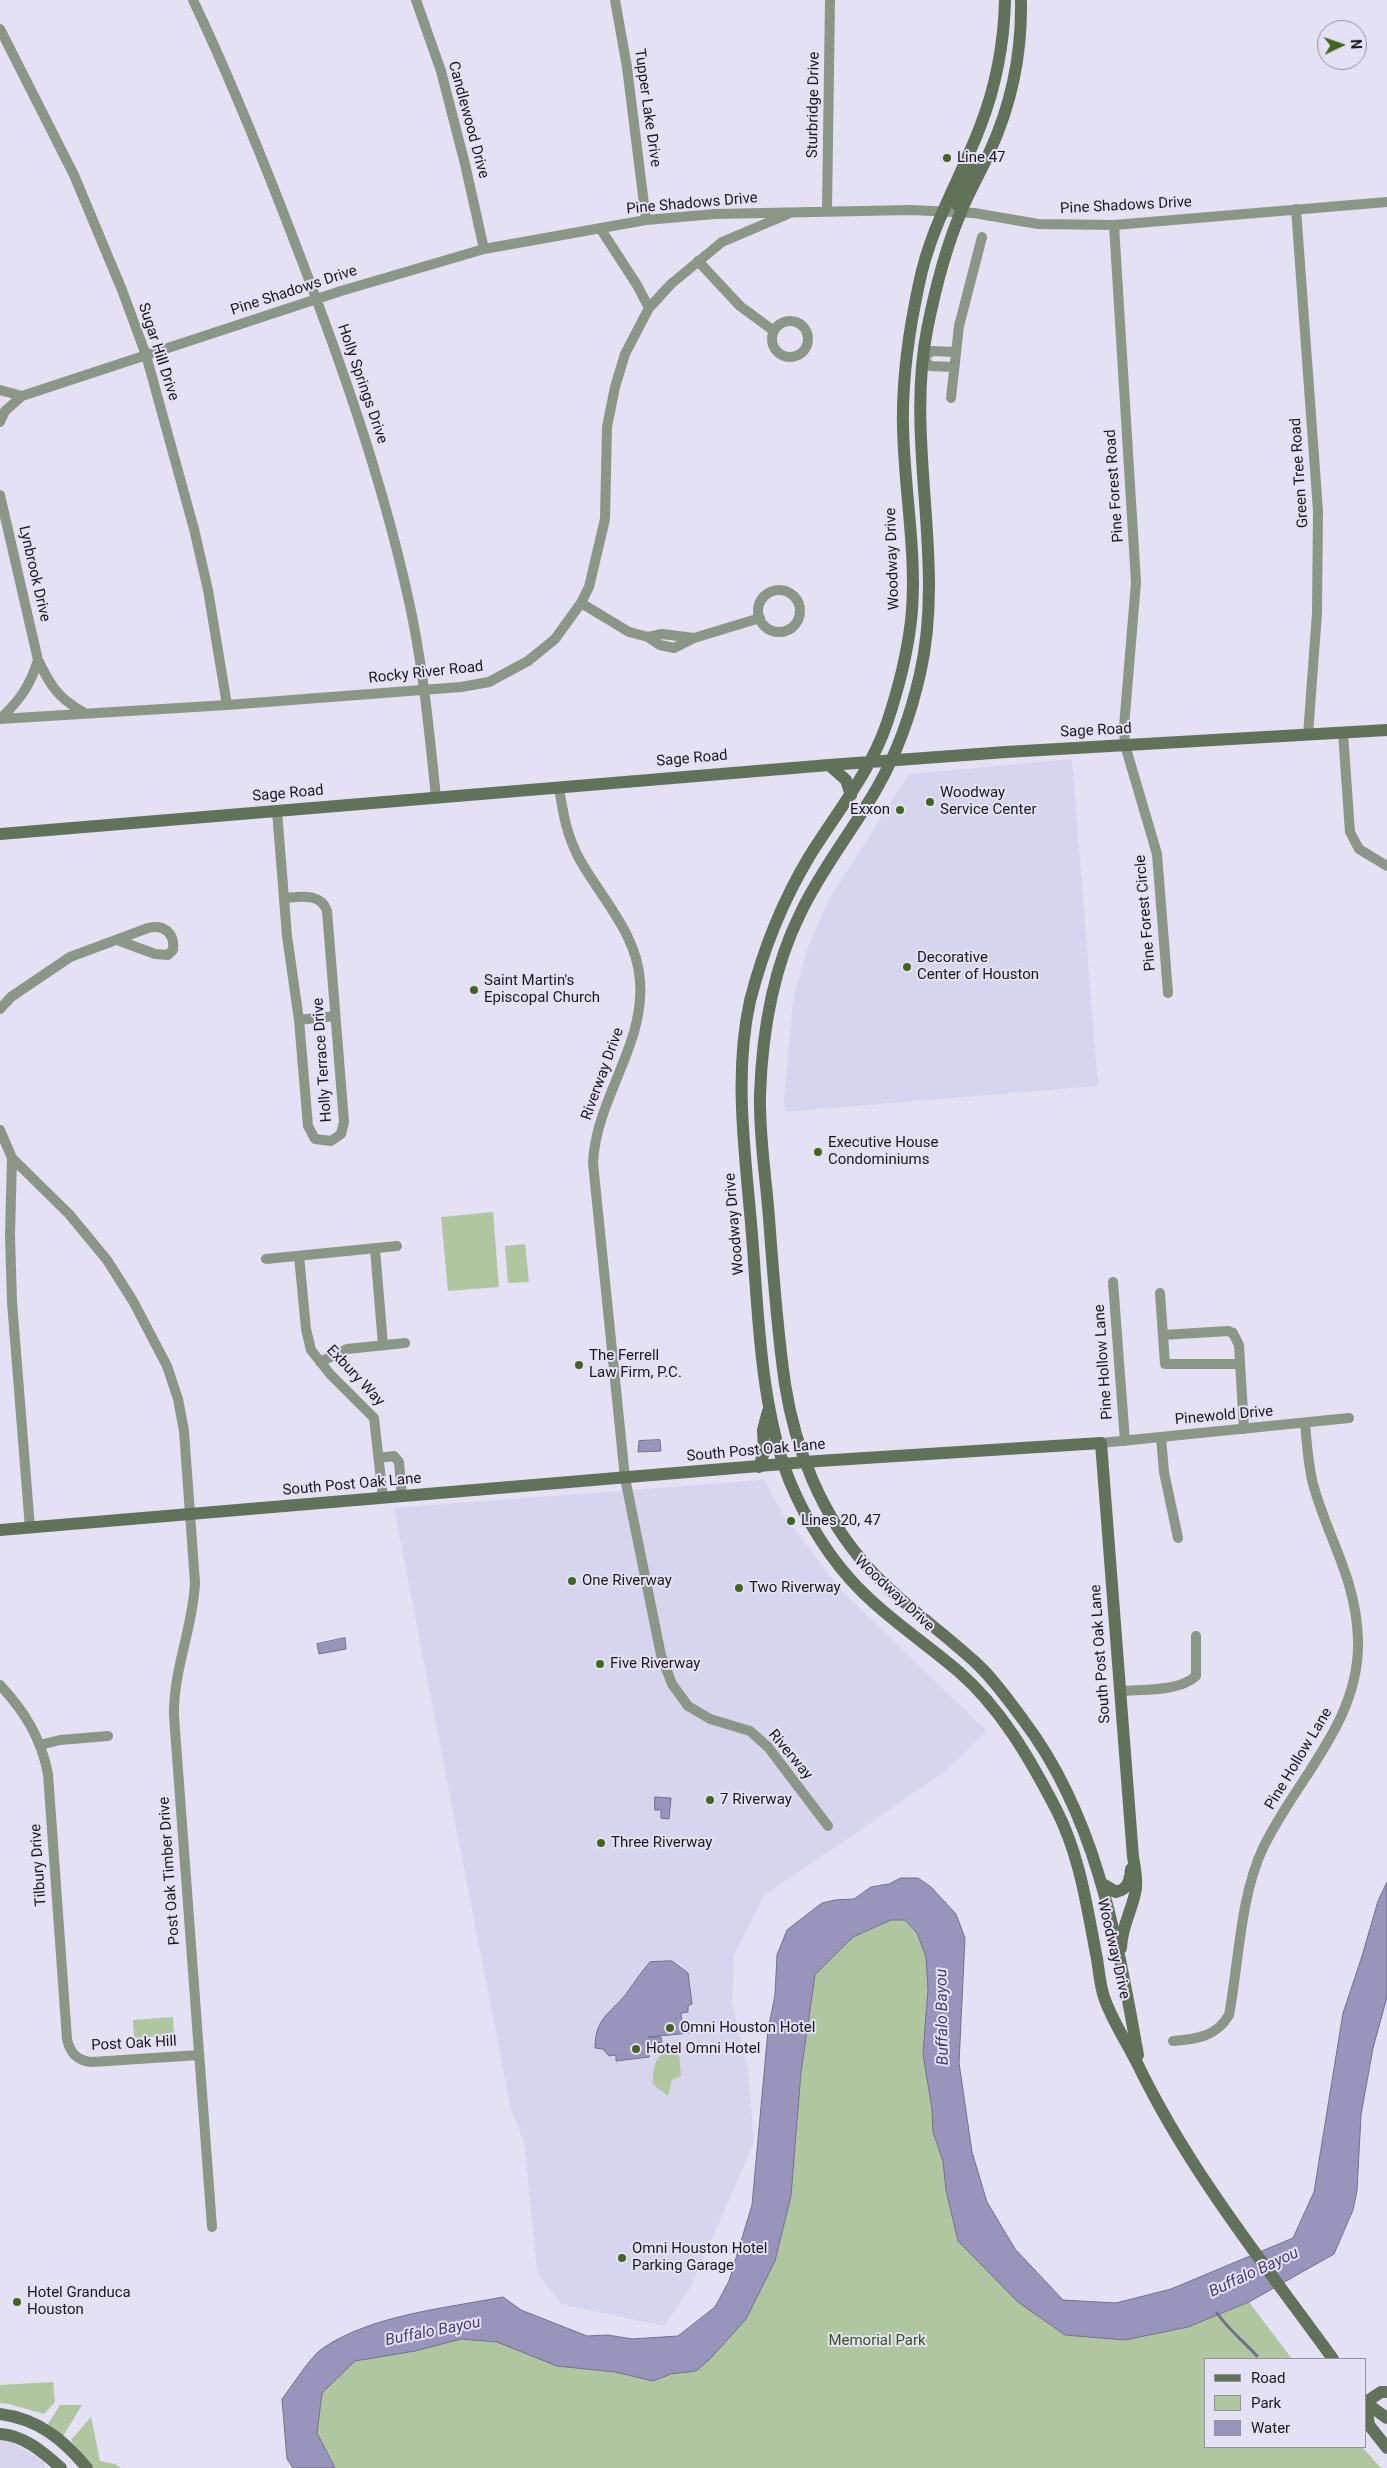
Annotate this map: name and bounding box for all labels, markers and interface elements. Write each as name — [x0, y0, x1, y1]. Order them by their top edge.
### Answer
north arrow — [1317, 20, 1367, 70]
text: N — [1348, 39, 1364, 50]
street label: Tupper Lake Drive — [630, 48, 664, 168]
street label: Sturbridge Drive — [804, 52, 824, 158]
street label: Candlewood Drive — [444, 59, 492, 181]
place label: Line 47 — [957, 149, 1006, 167]
marker: Line 47 — [941, 152, 953, 164]
street label: Pine Shadows Drive — [626, 189, 758, 219]
street label: Pine Shadows Drive — [1060, 194, 1192, 218]
street label: Pine Shadows Drive — [229, 262, 359, 320]
street label: Sugar Hill Drive — [134, 301, 182, 403]
street label: Holly Springs Drive — [333, 322, 391, 446]
street label: Green Tree Road — [1287, 417, 1313, 529]
street label: Pine Forest Road — [1102, 429, 1128, 543]
street label: Woodway Drive — [882, 507, 904, 611]
street label: Lynbrook Drive — [14, 524, 54, 624]
street label: Rocky River Road — [368, 658, 484, 688]
street label: Sage Road — [1060, 720, 1132, 742]
street label: Sage Road — [656, 747, 728, 771]
street label: Sage Road — [252, 782, 324, 806]
place label: Woodway Service Center — [940, 784, 1036, 819]
marker: Woodway Service Center — [924, 796, 936, 808]
place label: Exxon — [850, 801, 890, 819]
marker: Exxon — [894, 804, 906, 816]
street label: Pine Forest Circle — [1132, 854, 1160, 972]
place label: Decorative Center of Houston — [917, 949, 1039, 984]
marker: Decorative Center of Houston — [901, 961, 913, 973]
place label: Saint Martin's Episcopal Church — [484, 972, 600, 1007]
marker: Saint Martin's Episcopal Church — [468, 984, 480, 996]
street label: Holly Terrace Drive — [310, 997, 336, 1123]
street label: Riverway Drive — [578, 1025, 628, 1123]
place label: Executive House Condominiums — [828, 1134, 939, 1169]
marker: Executive House Condominiums — [812, 1146, 824, 1158]
street label: Woodway Drive — [722, 1172, 748, 1276]
street label: Pine Hollow Lane — [1091, 1304, 1117, 1420]
street label: Exbury Way — [322, 1342, 388, 1410]
place label: The Ferrell Law Firm, P.C. — [589, 1347, 682, 1382]
marker: The Ferrell Law Firm, P.C. — [573, 1359, 585, 1371]
street label: Pinewold Drive — [1174, 1403, 1274, 1429]
street label: South Post Oak Lane — [686, 1436, 826, 1466]
street label: South Post Oak Lane — [282, 1470, 422, 1500]
place label: Lines 20, 47 — [801, 1512, 881, 1530]
marker: Lines 20, 47 — [785, 1515, 797, 1527]
street label: Woodway Drive — [850, 1552, 938, 1636]
place label: One Riverway — [582, 1572, 672, 1590]
marker: One Riverway — [566, 1575, 578, 1587]
place label: Two Riverway — [749, 1579, 841, 1597]
marker: Two Riverway — [733, 1582, 745, 1594]
street label: South Post Oak Lane — [1087, 1584, 1115, 1724]
place label: Five Riverway — [610, 1655, 700, 1673]
marker: Five Riverway — [594, 1658, 606, 1670]
street label: Pine Hollow Lane — [1262, 1705, 1336, 1813]
street label: Riverway — [764, 1726, 816, 1784]
place label: 7 Riverway — [720, 1791, 792, 1809]
marker: 7 Riverway — [704, 1794, 716, 1806]
street label: Post Oak Timber Drive — [156, 1796, 184, 1946]
street label: Tilbury Drive — [27, 1823, 51, 1907]
place label: Three Riverway — [611, 1834, 712, 1852]
marker: Three Riverway — [595, 1837, 607, 1849]
street label: Woodway Drive — [1093, 1897, 1133, 2001]
water label: Buffalo Bayou — [933, 1969, 953, 2065]
place label: Omni Houston Hotel — [680, 2019, 815, 2037]
marker: Omni Houston Hotel — [664, 2022, 676, 2034]
street label: Post Oak Hill — [91, 2033, 177, 2055]
place label: Hotel Omni Hotel — [646, 2040, 760, 2058]
marker: Hotel Omni Hotel — [630, 2043, 642, 2055]
place label: Omni Houston Hotel Parking Garage — [632, 2240, 767, 2275]
water label: Buffalo Bayou — [1206, 2244, 1302, 2302]
marker: Omni Houston Hotel Parking Garage — [616, 2252, 628, 2264]
place label: Hotel Granduca Houston — [27, 2284, 131, 2319]
marker: Hotel Granduca Houston — [11, 2296, 23, 2308]
water label: Buffalo Bayou — [384, 2313, 482, 2351]
park label: Memorial Park — [828, 2332, 926, 2350]
legend — [1204, 2358, 1367, 2448]
text: Road — [1251, 2369, 1285, 2387]
text: Park — [1251, 2394, 1281, 2412]
text: Water — [1251, 2419, 1290, 2437]

